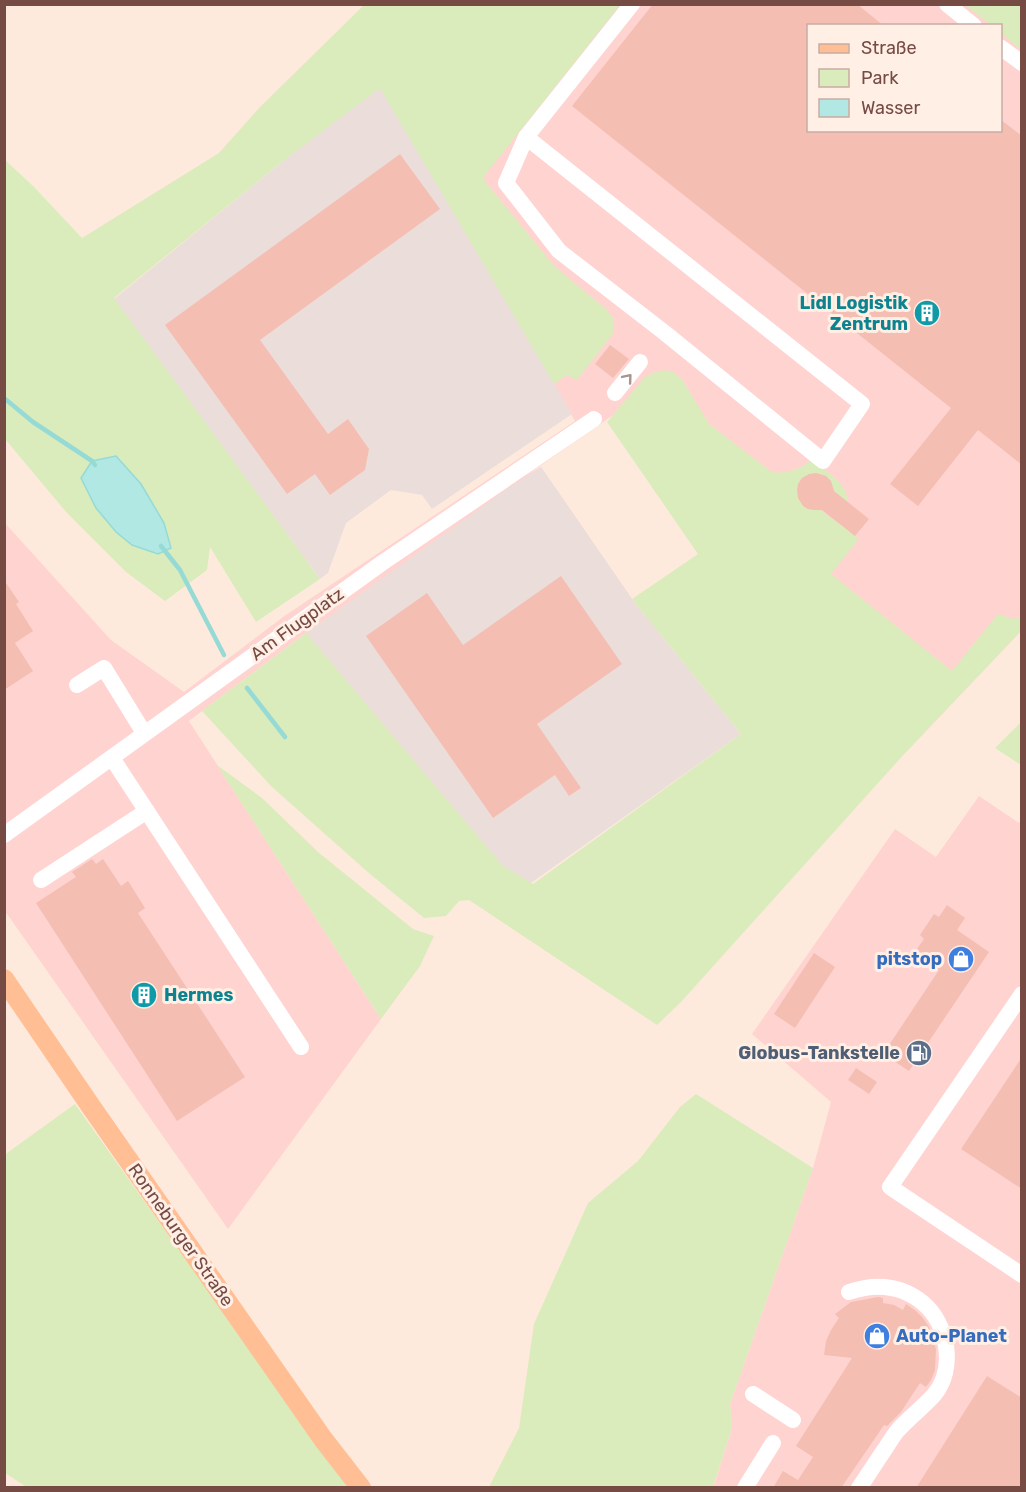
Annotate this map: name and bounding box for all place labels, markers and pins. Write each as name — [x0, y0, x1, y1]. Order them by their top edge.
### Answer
place label: Lidl Logistik Zentrum — [800, 292, 908, 335]
building icon: Lidl Logistik Zentrum — [912, 298, 942, 328]
shop icon: pitstop — [946, 944, 976, 974]
place label: pitstop — [876, 948, 942, 970]
building icon: Hermes — [129, 980, 159, 1010]
place label: Hermes — [164, 984, 233, 1006]
fuel station icon: Globus-Tankstelle — [904, 1038, 934, 1068]
place label: Globus-Tankstelle — [738, 1042, 900, 1064]
shop icon: Auto-Planet — [862, 1321, 892, 1351]
place label: Auto-Planet — [896, 1325, 1007, 1347]

